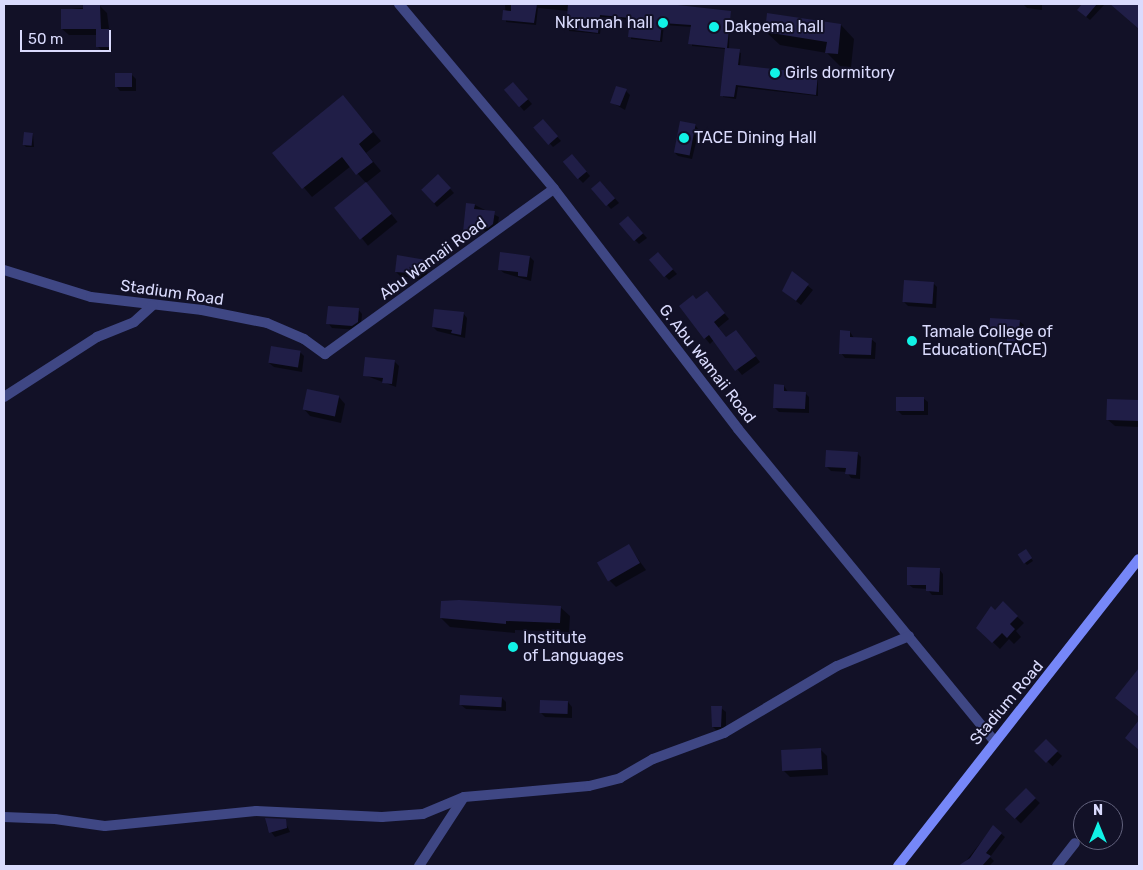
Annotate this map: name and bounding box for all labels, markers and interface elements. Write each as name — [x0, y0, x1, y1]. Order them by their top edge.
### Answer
place label: Nkrumah hall — [555, 13, 653, 33]
marker: Nkrumah hall — [657, 17, 669, 29]
place label: Dakpema hall — [724, 17, 824, 37]
scale bar — [22, 20, 114, 52]
marker: Dakpema hall — [708, 21, 720, 33]
text: 50 m — [28, 30, 63, 48]
place label: Girls dormitory — [785, 63, 895, 83]
marker: Girls dormitory — [769, 67, 781, 79]
place label: TACE Dining Hall — [694, 128, 817, 148]
marker: TACE Dining Hall — [678, 132, 690, 144]
street label: Abu Wamaii Road — [376, 214, 490, 304]
street label: Stadium Road — [119, 276, 225, 310]
street label: G. Abu Wamaii Road — [654, 300, 760, 428]
place label: Tamale College of Education(TACE) — [922, 322, 1053, 360]
marker: Tamale College of Education(TACE) — [906, 335, 918, 347]
place label: Institute of Languages — [523, 628, 624, 666]
marker: Institute of Languages — [507, 641, 519, 653]
street label: Stadium Road — [966, 657, 1048, 749]
north arrow — [1073, 800, 1123, 850]
text: N — [1093, 802, 1103, 819]

